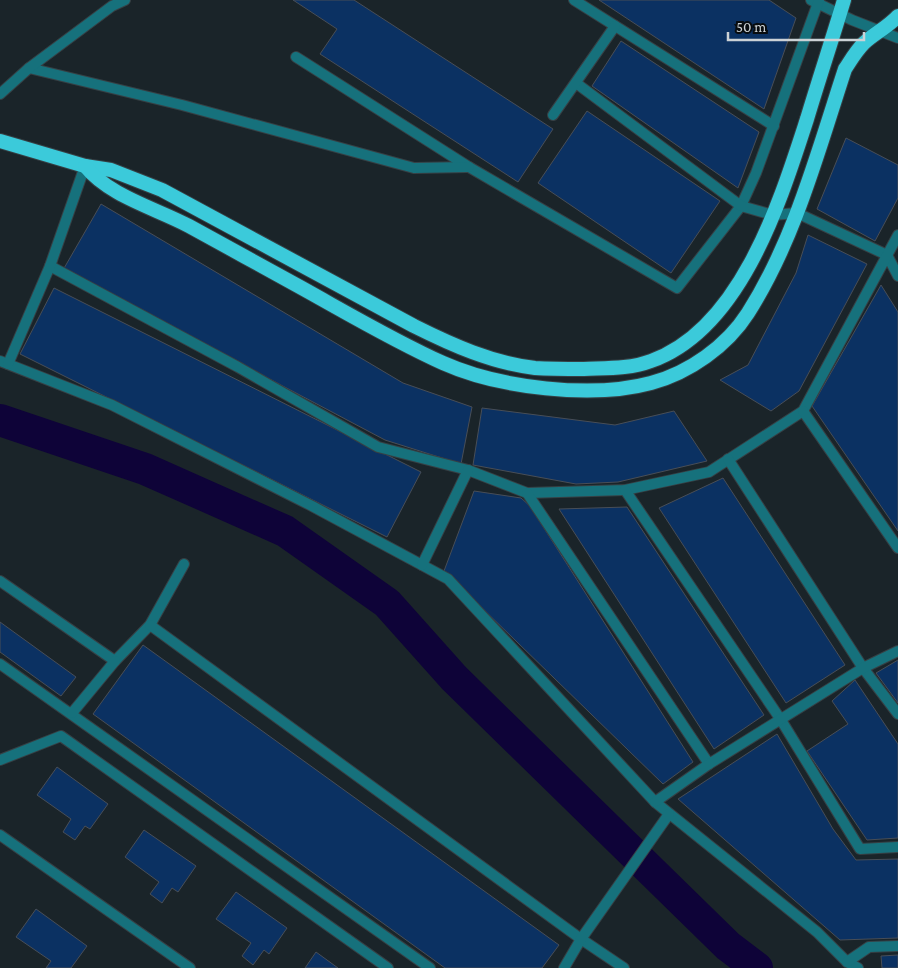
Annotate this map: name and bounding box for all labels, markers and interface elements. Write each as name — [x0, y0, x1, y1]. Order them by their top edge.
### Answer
scale bar — [728, 10, 864, 42]
text: 50 m — [736, 19, 766, 35]

